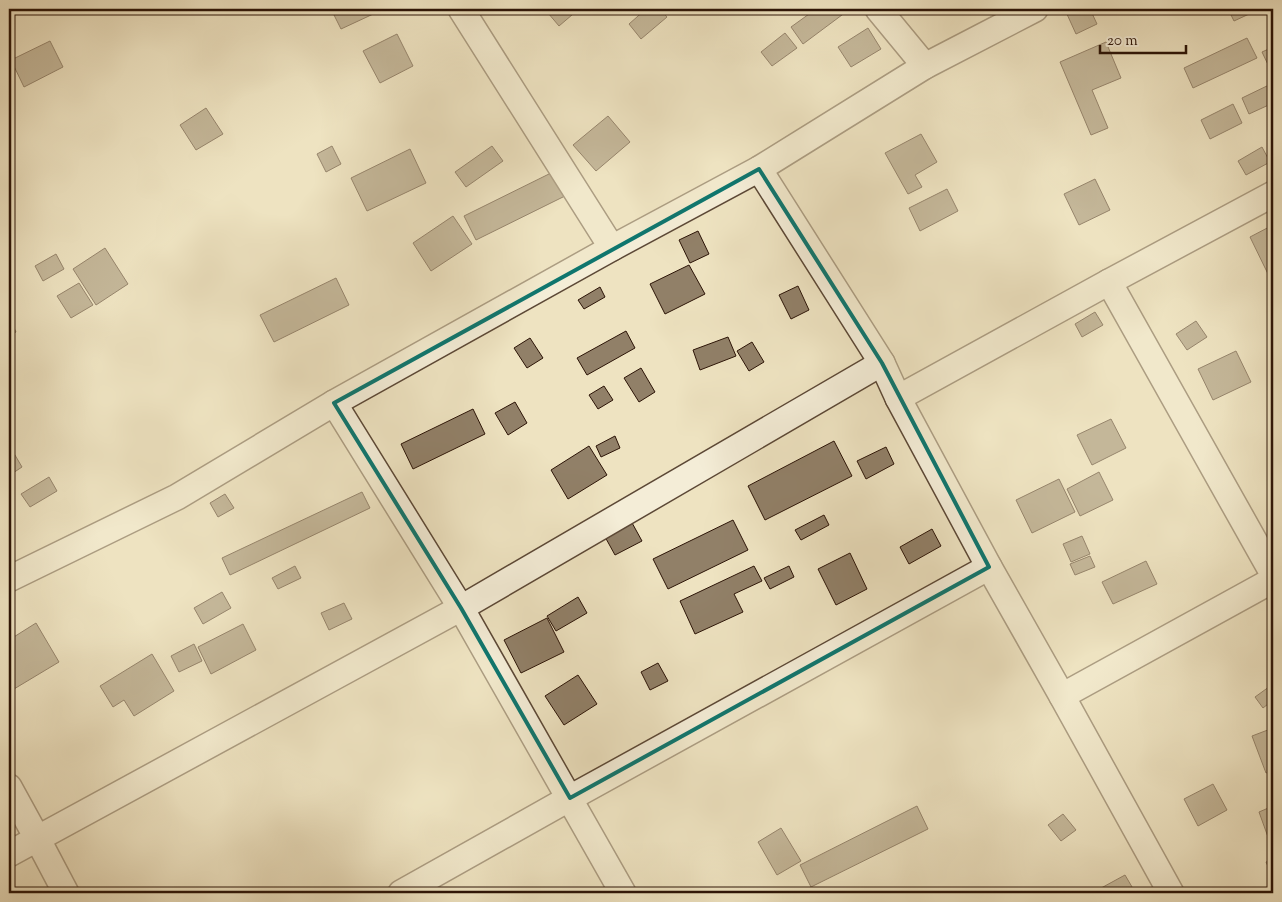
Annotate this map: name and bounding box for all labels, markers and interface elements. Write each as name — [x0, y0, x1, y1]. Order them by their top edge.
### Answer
scale bar — [1100, 22, 1186, 54]
text: 20 m — [1107, 31, 1138, 52]

